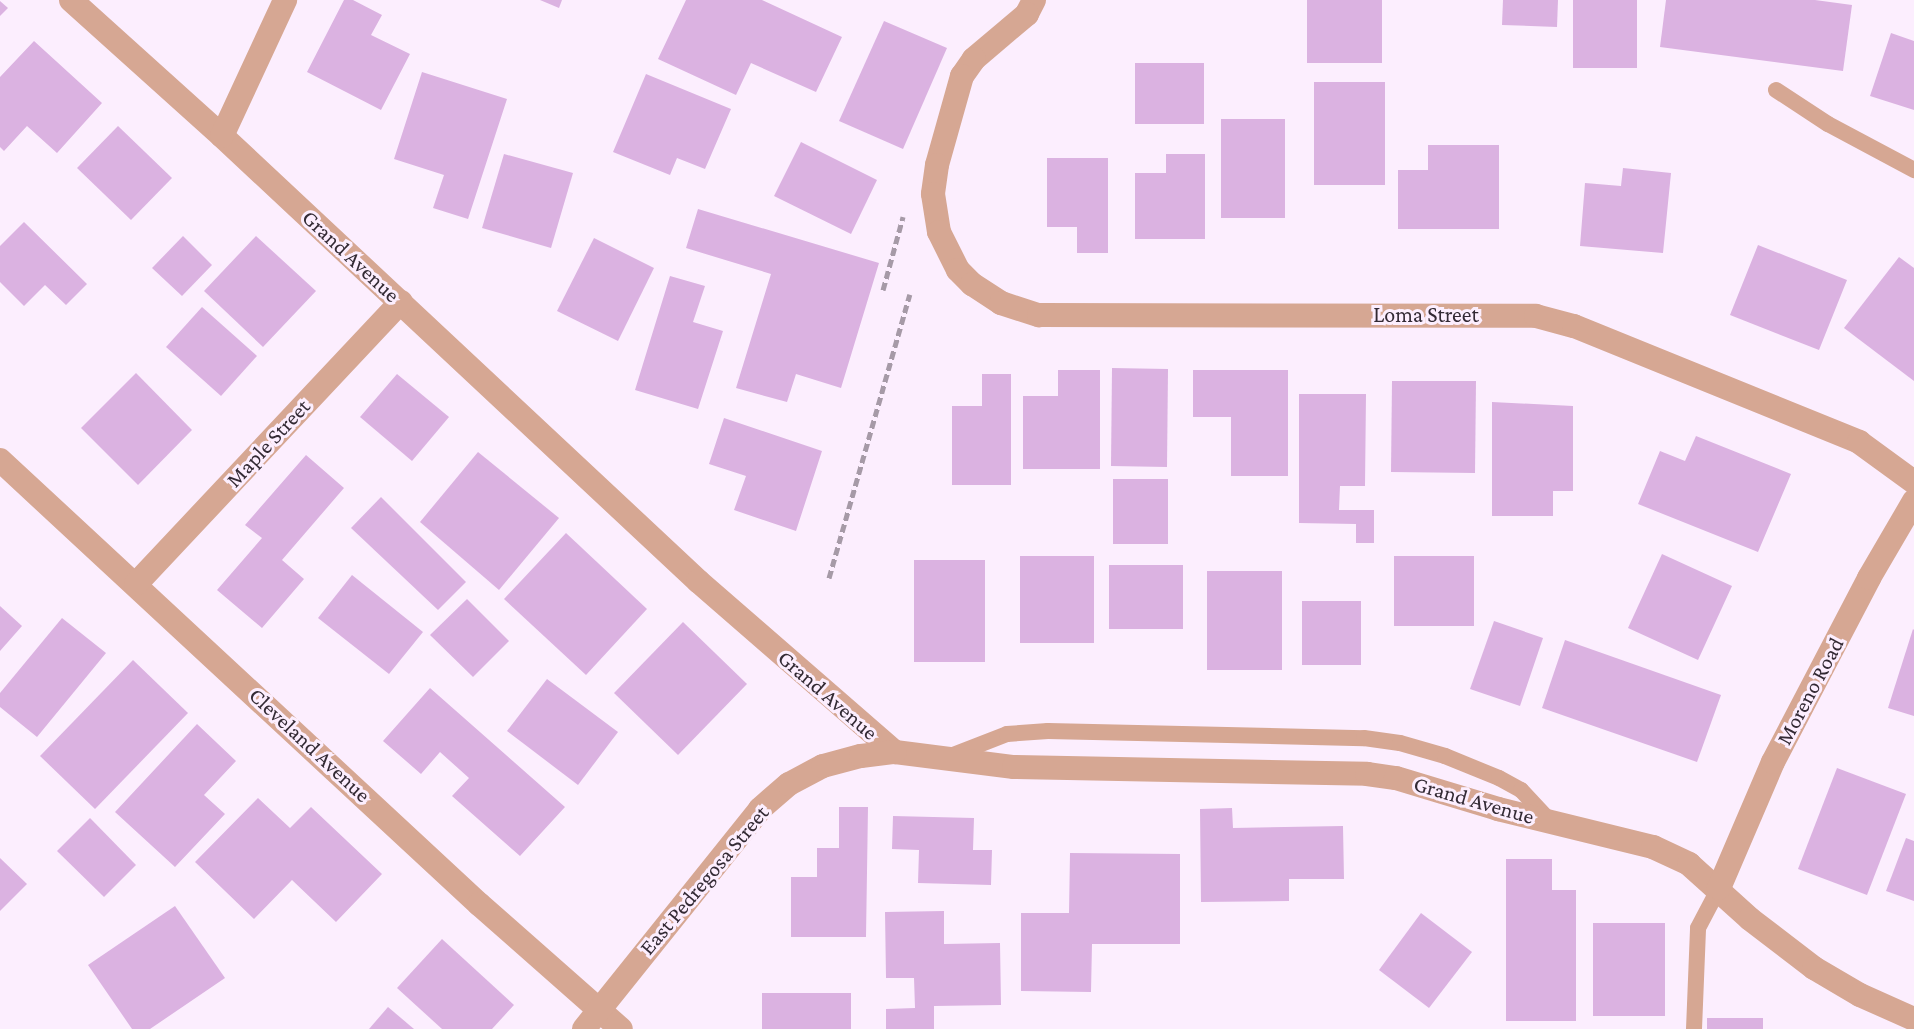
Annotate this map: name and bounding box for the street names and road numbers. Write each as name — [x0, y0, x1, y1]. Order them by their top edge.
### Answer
street label: Grand Avenue — [297, 204, 405, 308]
street label: Loma Street — [1373, 302, 1479, 328]
street label: Maple Street — [220, 393, 316, 493]
street label: Moreno Road — [1771, 633, 1849, 749]
street label: Grand Avenue — [773, 644, 883, 746]
street label: Cleveland Avenue — [244, 682, 376, 808]
street label: Grand Avenue — [1411, 770, 1537, 830]
street label: East Pedregosa Street — [634, 800, 774, 960]

